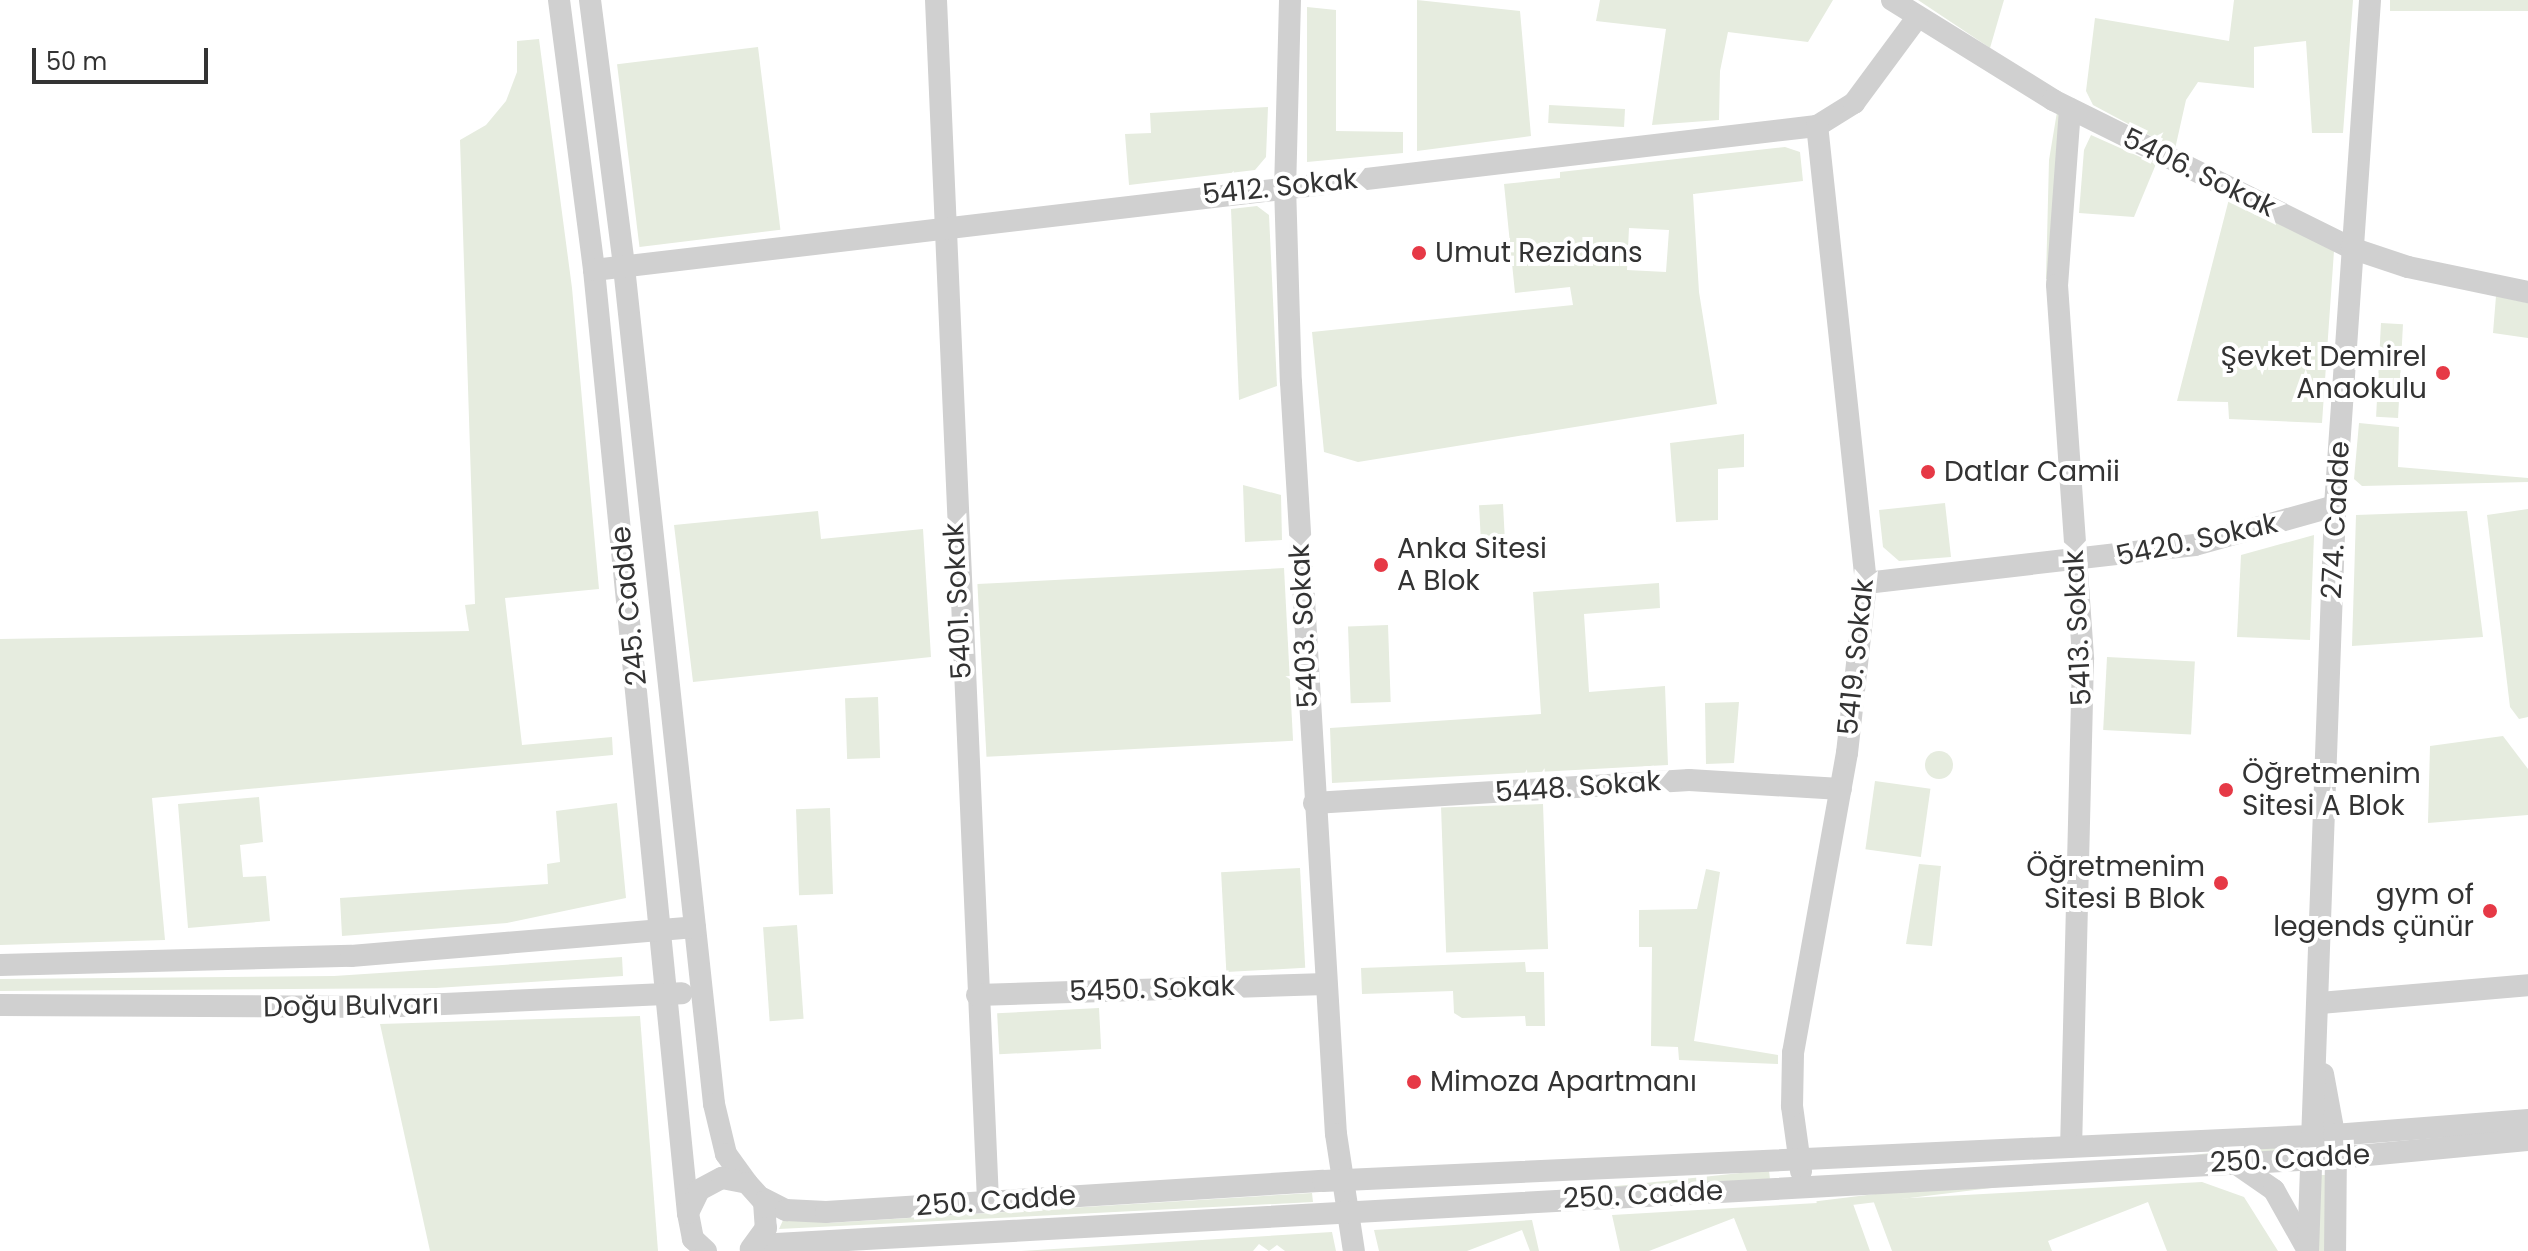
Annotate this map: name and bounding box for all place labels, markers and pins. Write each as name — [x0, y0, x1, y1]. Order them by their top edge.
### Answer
place label: Umut Rezidans — [1435, 236, 1643, 270]
marker: Umut Rezidans — [1410, 244, 1428, 262]
place label: Şevket Demirel Anaokulu — [2220, 340, 2427, 406]
marker: Şevket Demirel Anaokulu — [2434, 364, 2452, 382]
place label: Datlar Camii — [1944, 455, 2120, 489]
marker: Datlar Camii — [1919, 463, 1937, 481]
place label: Anka Sitesi A Blok — [1397, 532, 1547, 598]
marker: Anka Sitesi A Blok — [1372, 556, 1390, 574]
place label: Öğretmenim Sitesi A Blok — [2242, 757, 2421, 823]
marker: Öğretmenim Sitesi A Blok — [2217, 781, 2235, 799]
place label: Öğretmenim Sitesi B Blok — [2026, 850, 2205, 916]
marker: Öğretmenim Sitesi B Blok — [2212, 874, 2230, 892]
place label: gym of legends çünür — [2273, 878, 2474, 944]
marker: gym of legends çünür — [2481, 902, 2499, 920]
place label: Mimoza Apartmanı — [1430, 1065, 1697, 1099]
marker: Mimoza Apartmanı — [1405, 1073, 1423, 1091]

